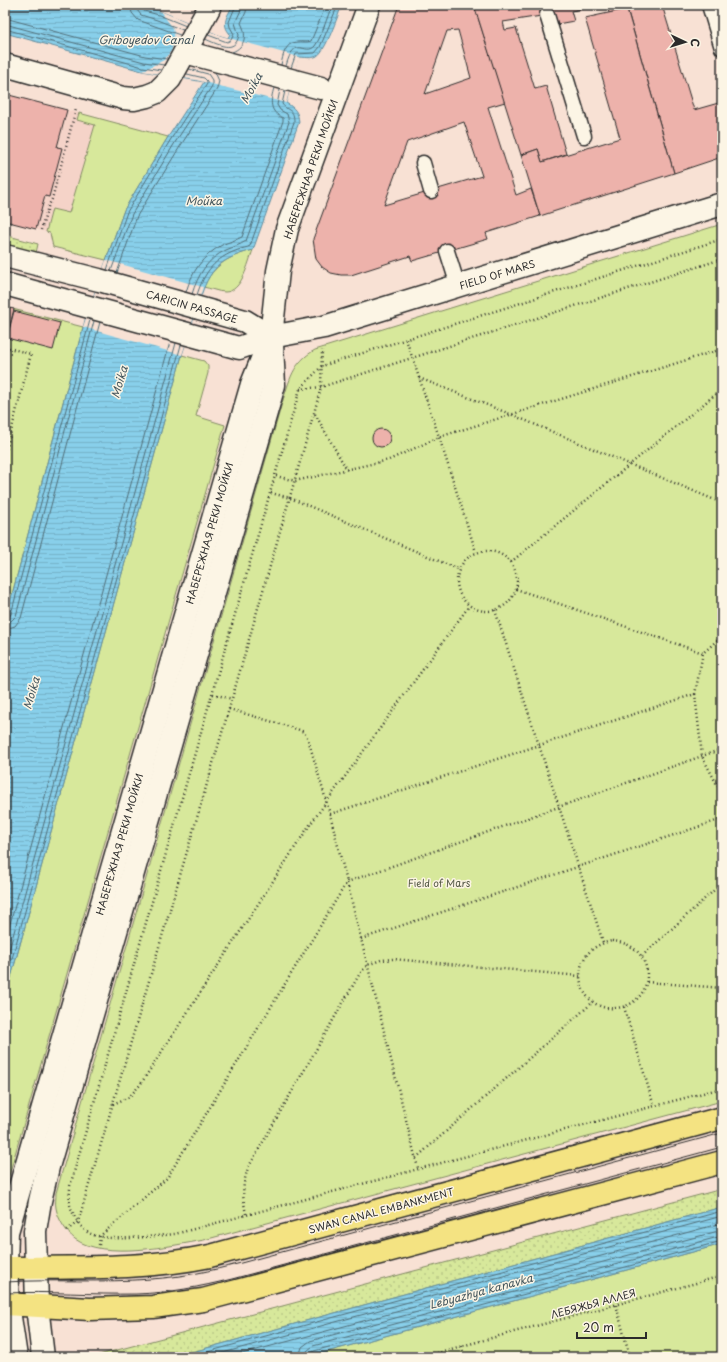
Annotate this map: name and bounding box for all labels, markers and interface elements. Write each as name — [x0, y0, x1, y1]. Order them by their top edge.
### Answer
north arrow — [665, 22, 705, 62]
water label: Griboyedov Canal — [98, 31, 195, 48]
text: С — [687, 38, 704, 47]
water label: Moika — [236, 69, 267, 107]
street label: НАБЕРЕЖНАЯ РЕКИ МОЙКИ — [279, 97, 341, 241]
water label: Мойка — [186, 192, 223, 209]
street label: FIELD OF MARS — [457, 255, 537, 293]
street label: CARICIN PASSAGE — [145, 286, 239, 326]
water label: Moika — [106, 363, 132, 400]
street label: НАБЕРЕЖНАЯ РЕКИ МОЙКИ — [182, 460, 236, 606]
water label: Moika — [18, 674, 44, 711]
street label: НАБЕРЕЖНАЯ РЕКИ МОЙКИ — [92, 771, 146, 917]
park label: Field of Mars — [408, 875, 471, 890]
street label: SWAN CANAL EMBANKMENT — [307, 1183, 455, 1237]
water label: Lebyazhya kanavka — [427, 1269, 536, 1313]
street label: ЛЕБЯЖЬЯ АЛЛЕЯ — [549, 1284, 637, 1322]
scale bar — [577, 1314, 646, 1340]
text: 20 m — [583, 1318, 614, 1336]

